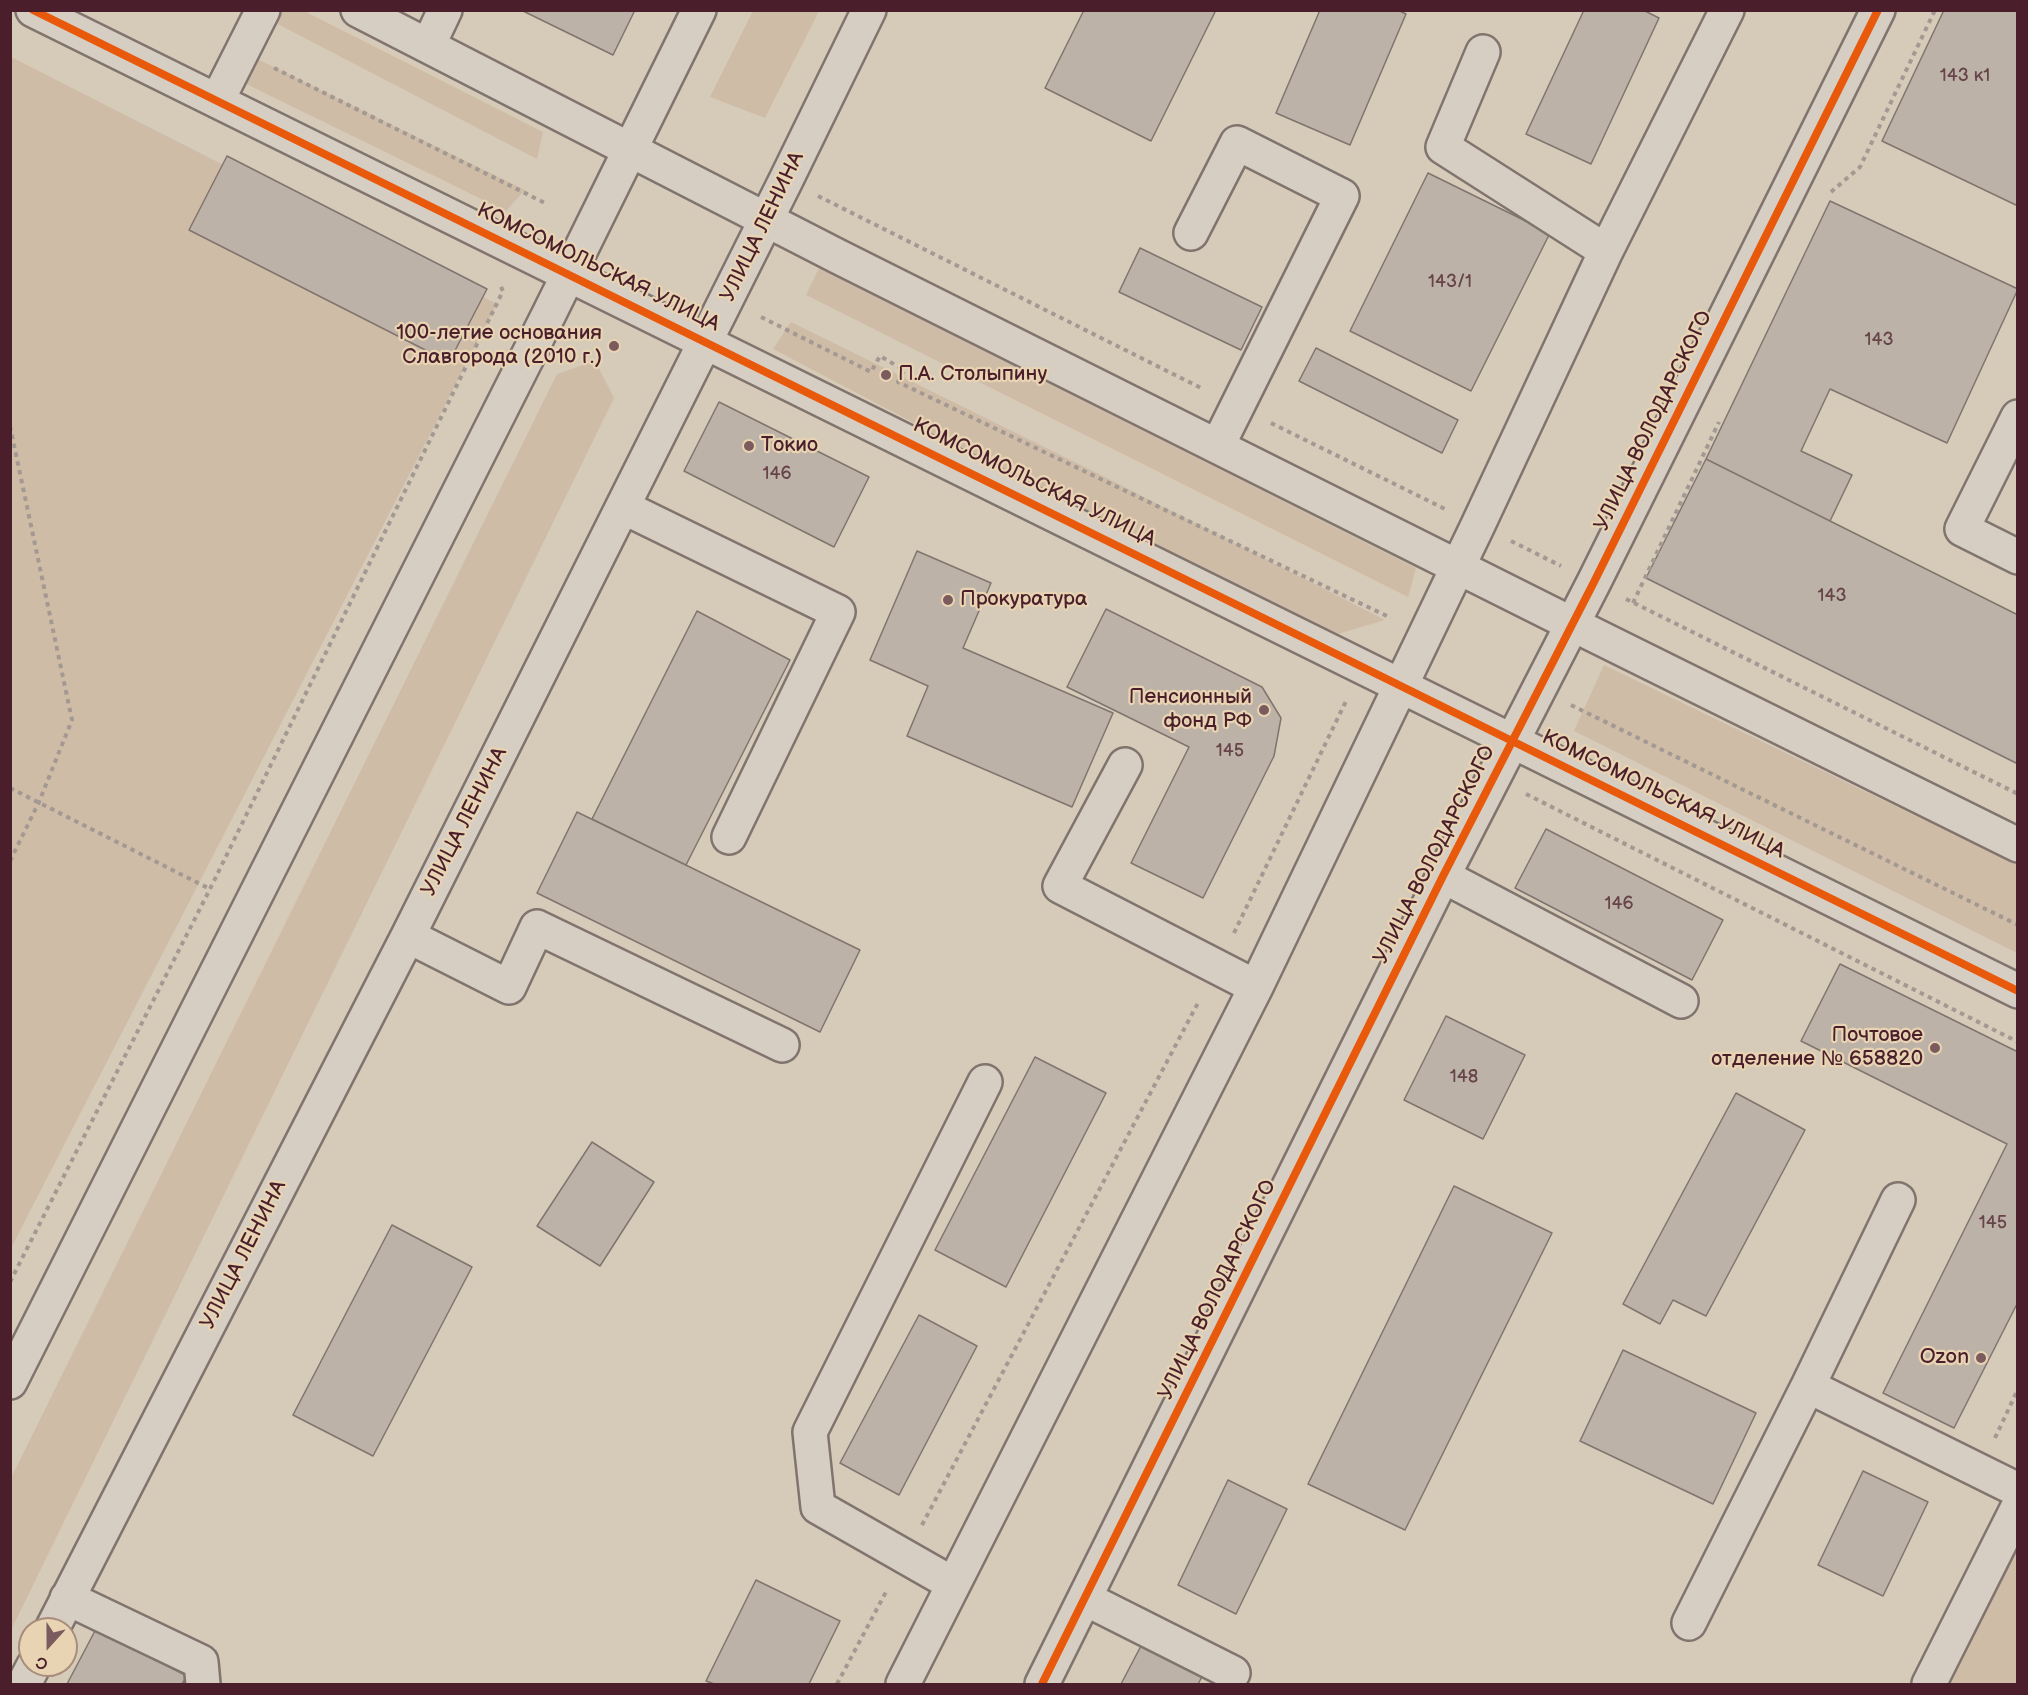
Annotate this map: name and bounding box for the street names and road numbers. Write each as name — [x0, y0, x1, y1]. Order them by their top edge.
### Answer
street label: УЛИЦА ЛЕНИНА — [716, 148, 810, 306]
street label: КОМСОМОЛЬСКАЯ УЛИЦА — [473, 198, 723, 338]
street label: УЛИЦА ВОЛОДАРСКОГО — [1590, 307, 1718, 535]
street label: КОМСОМОЛЬСКАЯ УЛИЦА — [909, 413, 1159, 553]
street label: КОМСОМОЛЬСКАЯ УЛИЦА — [1538, 725, 1788, 865]
street label: УЛИЦА ВОЛОДАРСКОГО — [1369, 742, 1501, 968]
street label: УЛИЦА ЛЕНИНА — [417, 743, 513, 901]
street label: УЛИЦА ЛЕНИНА — [196, 1176, 292, 1334]
street label: УЛИЦА ВОЛОДАРСКОГО — [1154, 1176, 1282, 1404]

